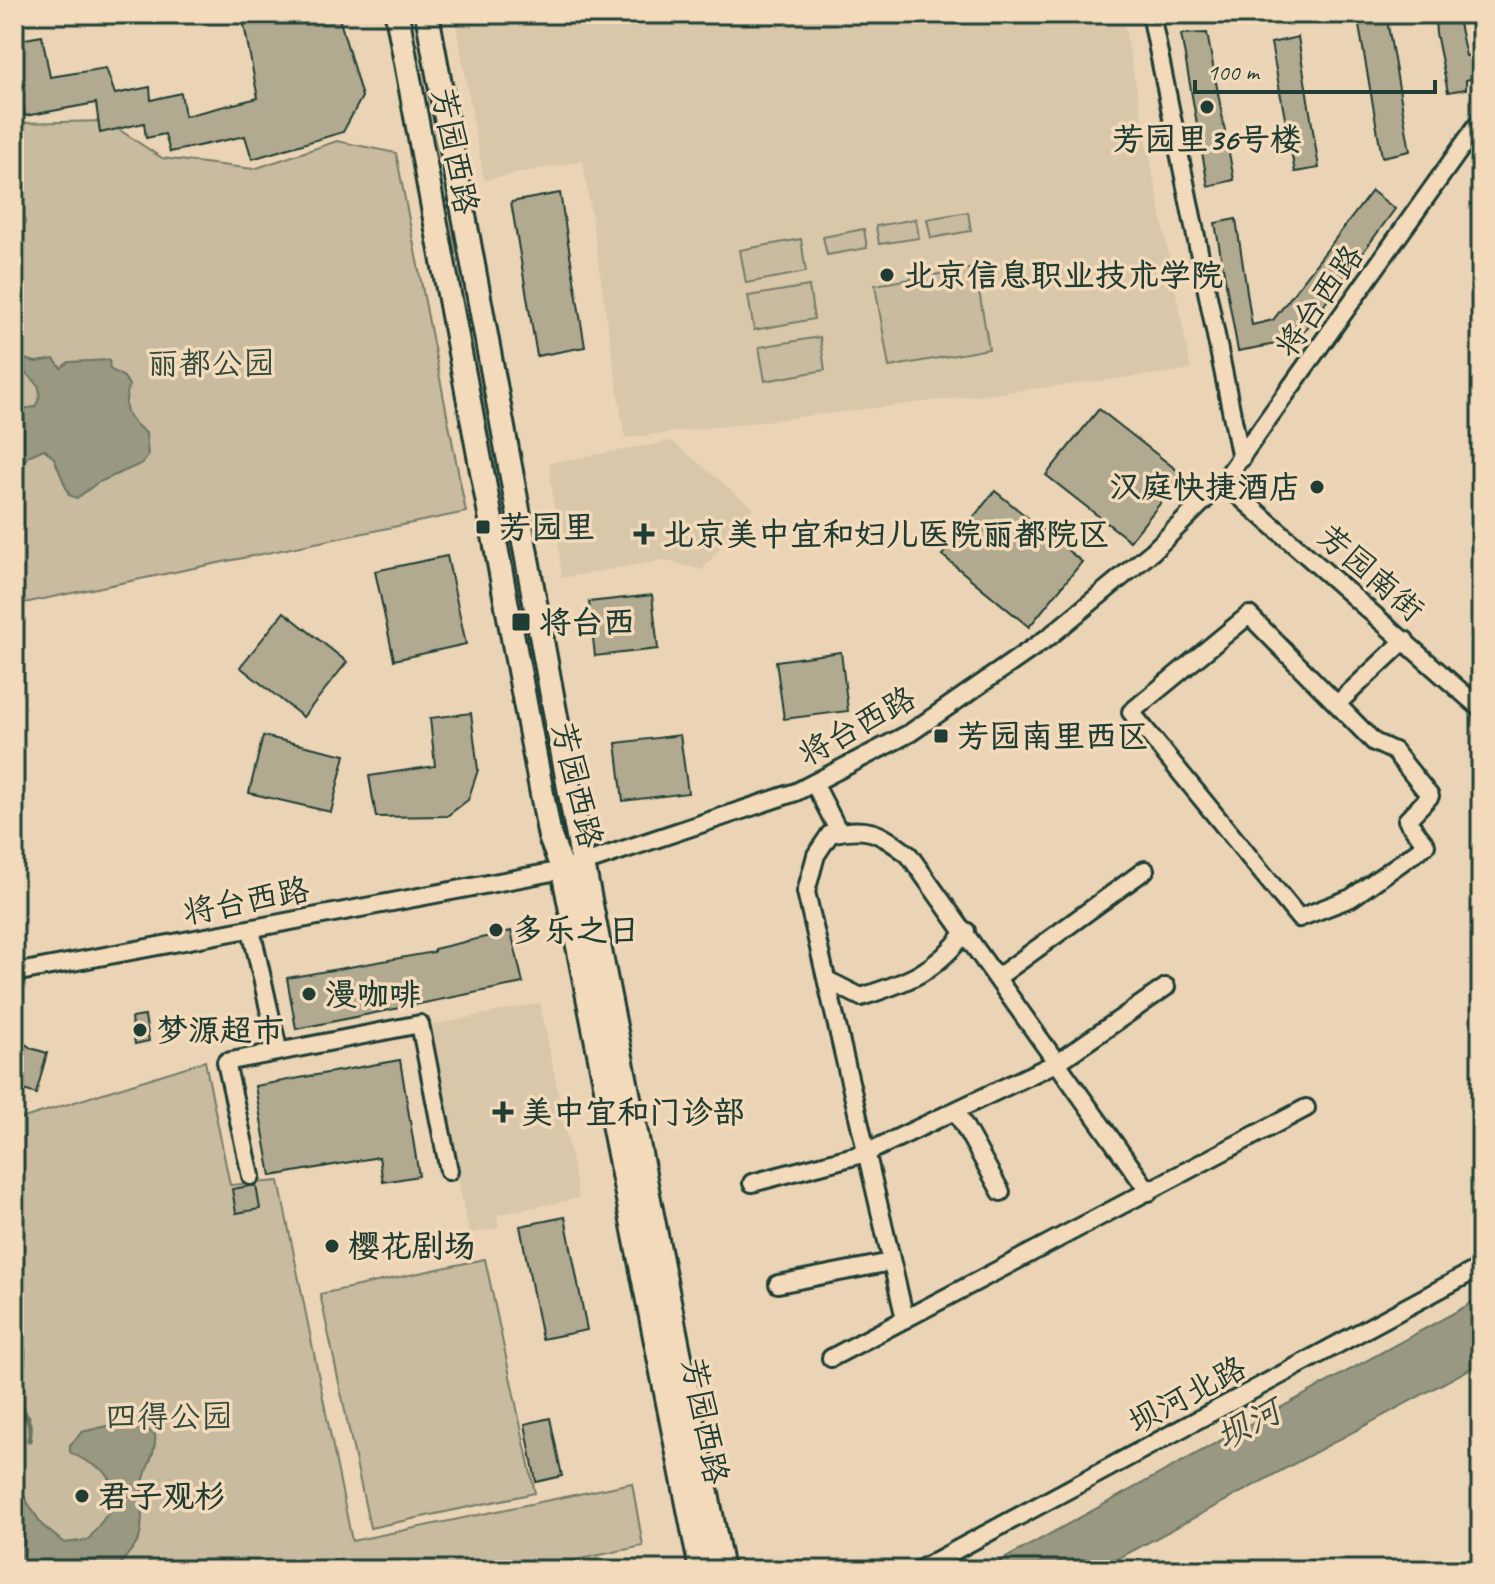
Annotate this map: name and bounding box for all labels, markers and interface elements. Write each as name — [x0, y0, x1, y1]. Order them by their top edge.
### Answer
scale bar — [1195, 44, 1435, 94]
text: 100 m — [1207, 57, 1261, 87]
street label: 芳园西路 — [423, 84, 487, 218]
marker: 芳园里36号楼 — [1198, 98, 1216, 116]
place label: 芳园里36号楼 — [1112, 119, 1302, 160]
street label: 将台西路 — [1265, 237, 1373, 365]
place label: 北京信息职业技术学院 — [903, 255, 1223, 296]
marker: 北京信息职业技术学院 — [878, 266, 896, 284]
park label: 丽都公园 — [147, 343, 275, 384]
place label: 汉庭快捷酒店 — [1109, 467, 1301, 508]
marker: 汉庭快捷酒店 — [1308, 478, 1326, 496]
place label: 芳园里 — [499, 507, 595, 548]
place label: 北京美中宜和妇儿医院丽都院区 — [662, 514, 1110, 555]
street label: 芳园南街 — [1309, 516, 1433, 630]
marker: 芳园里 — [474, 518, 492, 536]
marker: 北京美中宜和妇儿医院丽都院区 — [633, 523, 655, 545]
place label: 将台西 — [539, 602, 635, 643]
marker: 将台西 — [510, 611, 532, 633]
street label: 将台西路 — [791, 677, 923, 775]
place label: 芳园南里西区 — [957, 716, 1149, 757]
street label: 芳园西路 — [543, 718, 611, 852]
marker: 芳园南里西区 — [932, 727, 950, 745]
street label: 将台西路 — [179, 869, 313, 933]
place label: 多乐之日 — [512, 910, 640, 951]
marker: 多乐之日 — [487, 921, 505, 939]
place label: 漫咖啡 — [325, 974, 421, 1015]
marker: 漫咖啡 — [300, 985, 318, 1003]
place label: 梦源超市 — [156, 1010, 284, 1051]
marker: 梦源超市 — [131, 1021, 149, 1039]
place label: 美中宜和门诊部 — [521, 1092, 745, 1133]
marker: 美中宜和门诊部 — [492, 1101, 514, 1123]
place label: 樱花剧场 — [348, 1226, 476, 1267]
marker: 樱花剧场 — [323, 1237, 341, 1255]
street label: 坝河北路 — [1121, 1348, 1253, 1442]
street label: 芳园西路 — [673, 1354, 737, 1488]
water label: 坝河 — [1208, 1390, 1288, 1458]
park label: 四得公园 — [105, 1396, 233, 1437]
place label: 君子观杉 — [98, 1476, 226, 1517]
marker: 君子观杉 — [73, 1487, 91, 1505]

